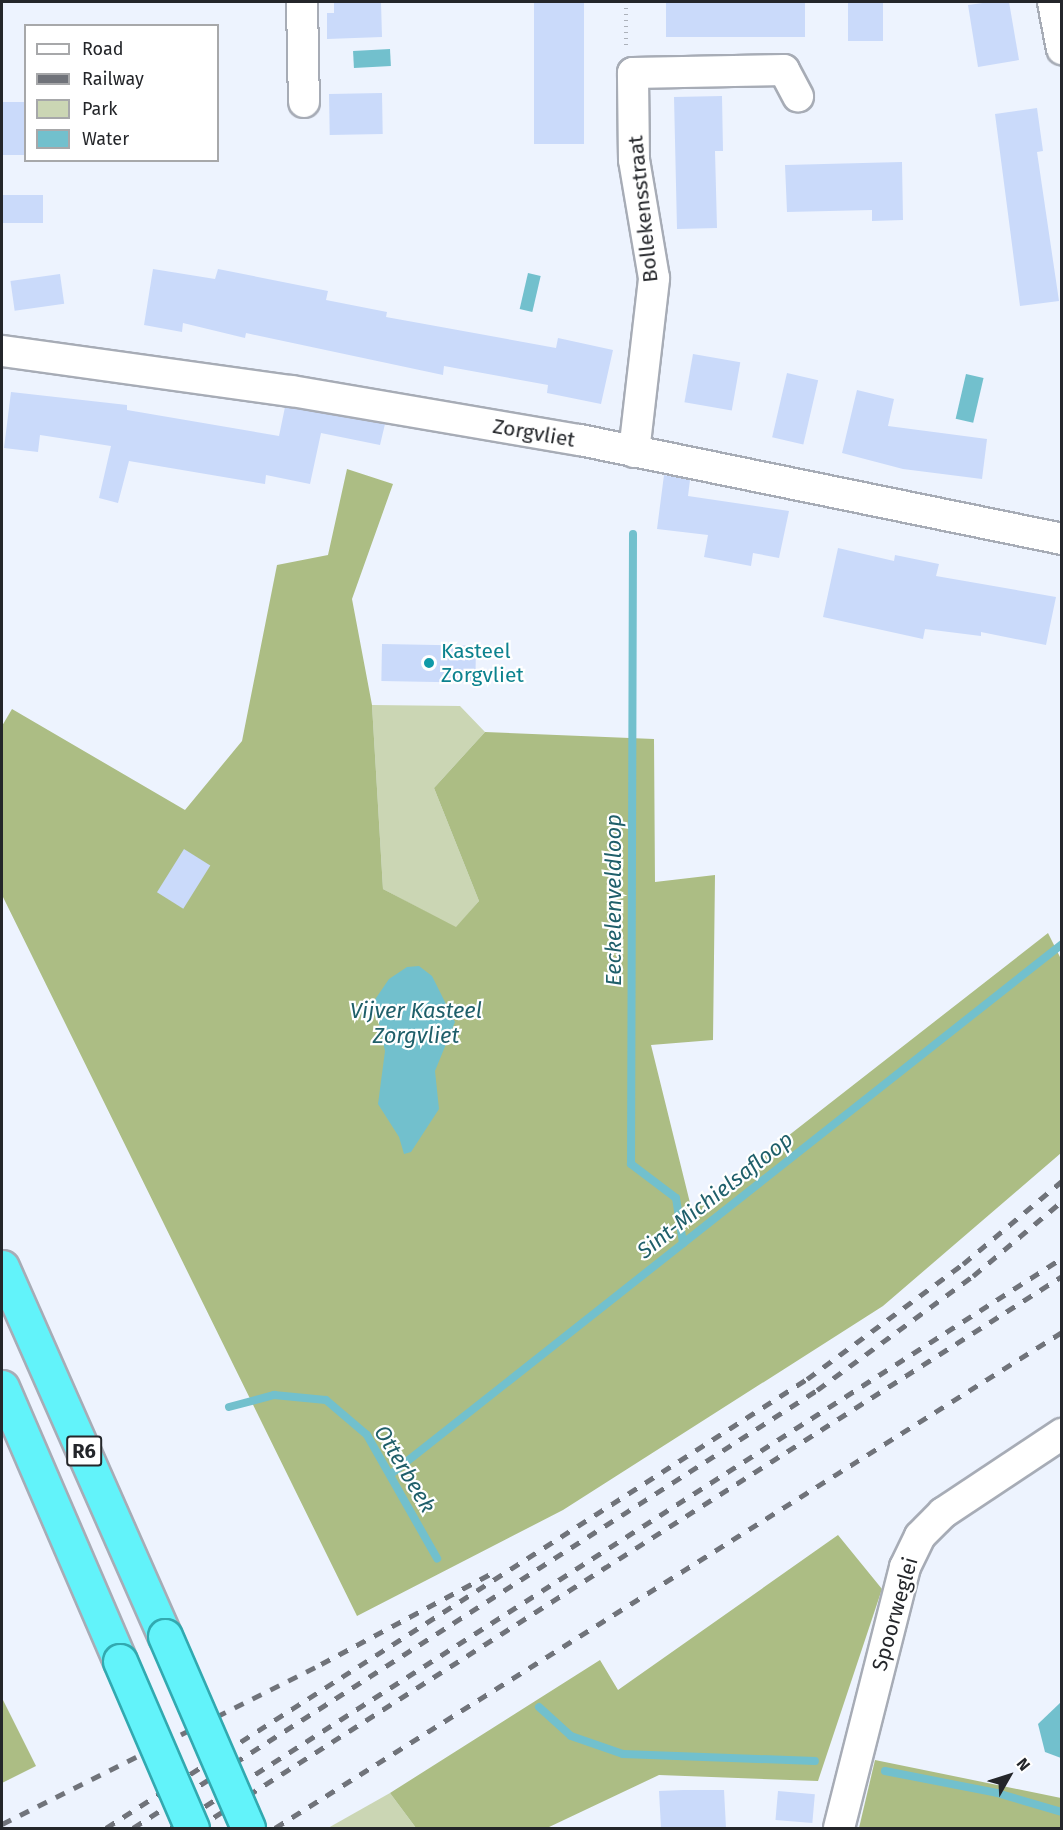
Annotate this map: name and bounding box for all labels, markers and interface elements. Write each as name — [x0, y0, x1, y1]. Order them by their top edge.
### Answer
legend — [24, 24, 219, 162]
text: Road — [82, 38, 124, 60]
text: Railway — [82, 68, 144, 90]
text: Park — [82, 98, 117, 120]
text: Water — [82, 128, 129, 150]
street label: Bollekensstraat — [623, 134, 663, 284]
street label: Zorgvliet — [491, 413, 577, 453]
place label: Kasteel Zorgvliet — [441, 638, 524, 688]
marker: Kasteel Zorgvliet — [422, 656, 436, 670]
water label: Eeckelenveldloop — [601, 814, 627, 986]
water label: Vijver Kasteel Zorgvliet — [350, 997, 482, 1048]
water label: Sint-Michielsafloop — [632, 1126, 798, 1264]
water label: Otterbeek — [369, 1420, 441, 1518]
road number: R6 — [66, 1434, 102, 1468]
street label: Spoorweglei — [867, 1554, 923, 1674]
north arrow — [979, 1746, 1039, 1806]
text: N — [1013, 1754, 1034, 1774]

